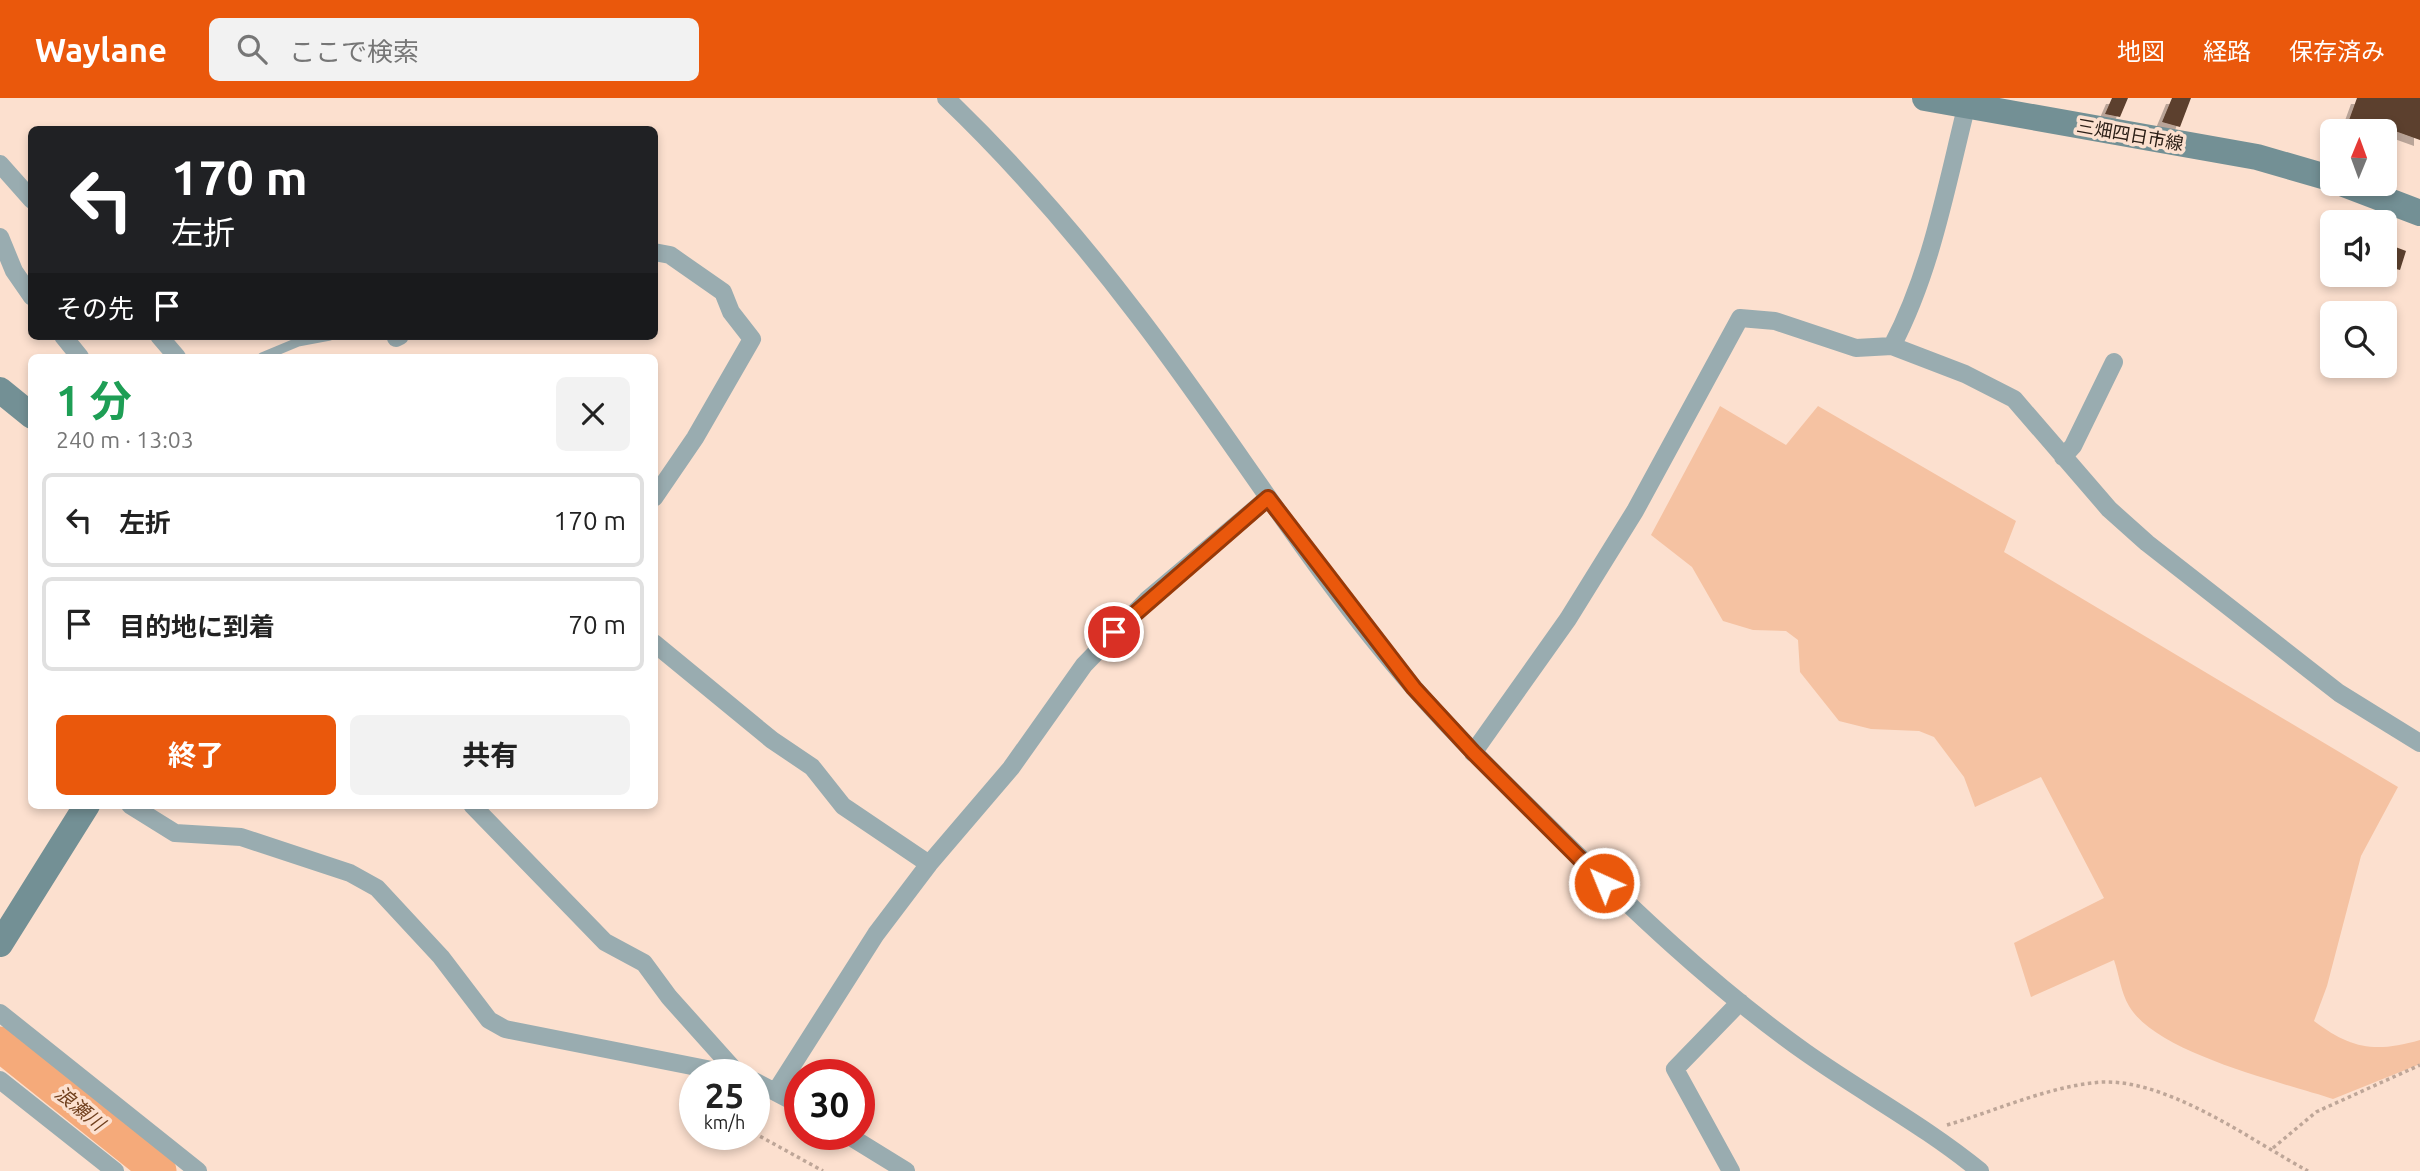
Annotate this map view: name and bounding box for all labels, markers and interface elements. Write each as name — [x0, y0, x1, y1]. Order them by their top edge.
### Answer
search box — [209, 18, 699, 81]
icon: search — [233, 30, 271, 68]
text: Waylane — [35, 31, 167, 68]
text: ここで検索 — [289, 37, 419, 66]
text: 地図 — [2117, 38, 2165, 65]
text: 経路 — [2203, 38, 2251, 65]
text: 保存済み — [2289, 38, 2385, 65]
street label: 三畑四日市線 — [2075, 115, 2185, 153]
north arrow — [2320, 119, 2398, 196]
map controls — [2320, 119, 2397, 378]
text: 170 m — [171, 149, 308, 204]
icon: left — [56, 154, 147, 245]
button: sound — [2320, 210, 2397, 287]
text: 左折 — [171, 214, 235, 250]
icon: arrive — [148, 287, 186, 325]
text: その先 — [56, 294, 134, 323]
button: search — [2320, 301, 2397, 378]
text: 1 分 — [56, 377, 132, 424]
button: close — [556, 377, 630, 451]
text: 240 m · 13:03 — [56, 427, 194, 452]
icon: left — [60, 501, 98, 539]
text: 170 m — [554, 506, 626, 535]
text: 左折 — [119, 508, 171, 537]
pin — [1084, 602, 1144, 662]
icon: arrive — [60, 605, 98, 643]
text: 70 m — [568, 610, 626, 639]
text: 目的地に到着 — [119, 612, 275, 641]
icon: arrive — [1095, 613, 1133, 651]
button: 終了 — [56, 715, 336, 795]
button: 共有 — [350, 715, 630, 795]
position arrow — [1567, 846, 1641, 920]
speed limit sign: 30 — [784, 1059, 875, 1150]
text: 25 — [705, 1075, 744, 1115]
water label: 浪瀬川 — [51, 1082, 111, 1136]
text: km/h — [704, 1112, 745, 1132]

